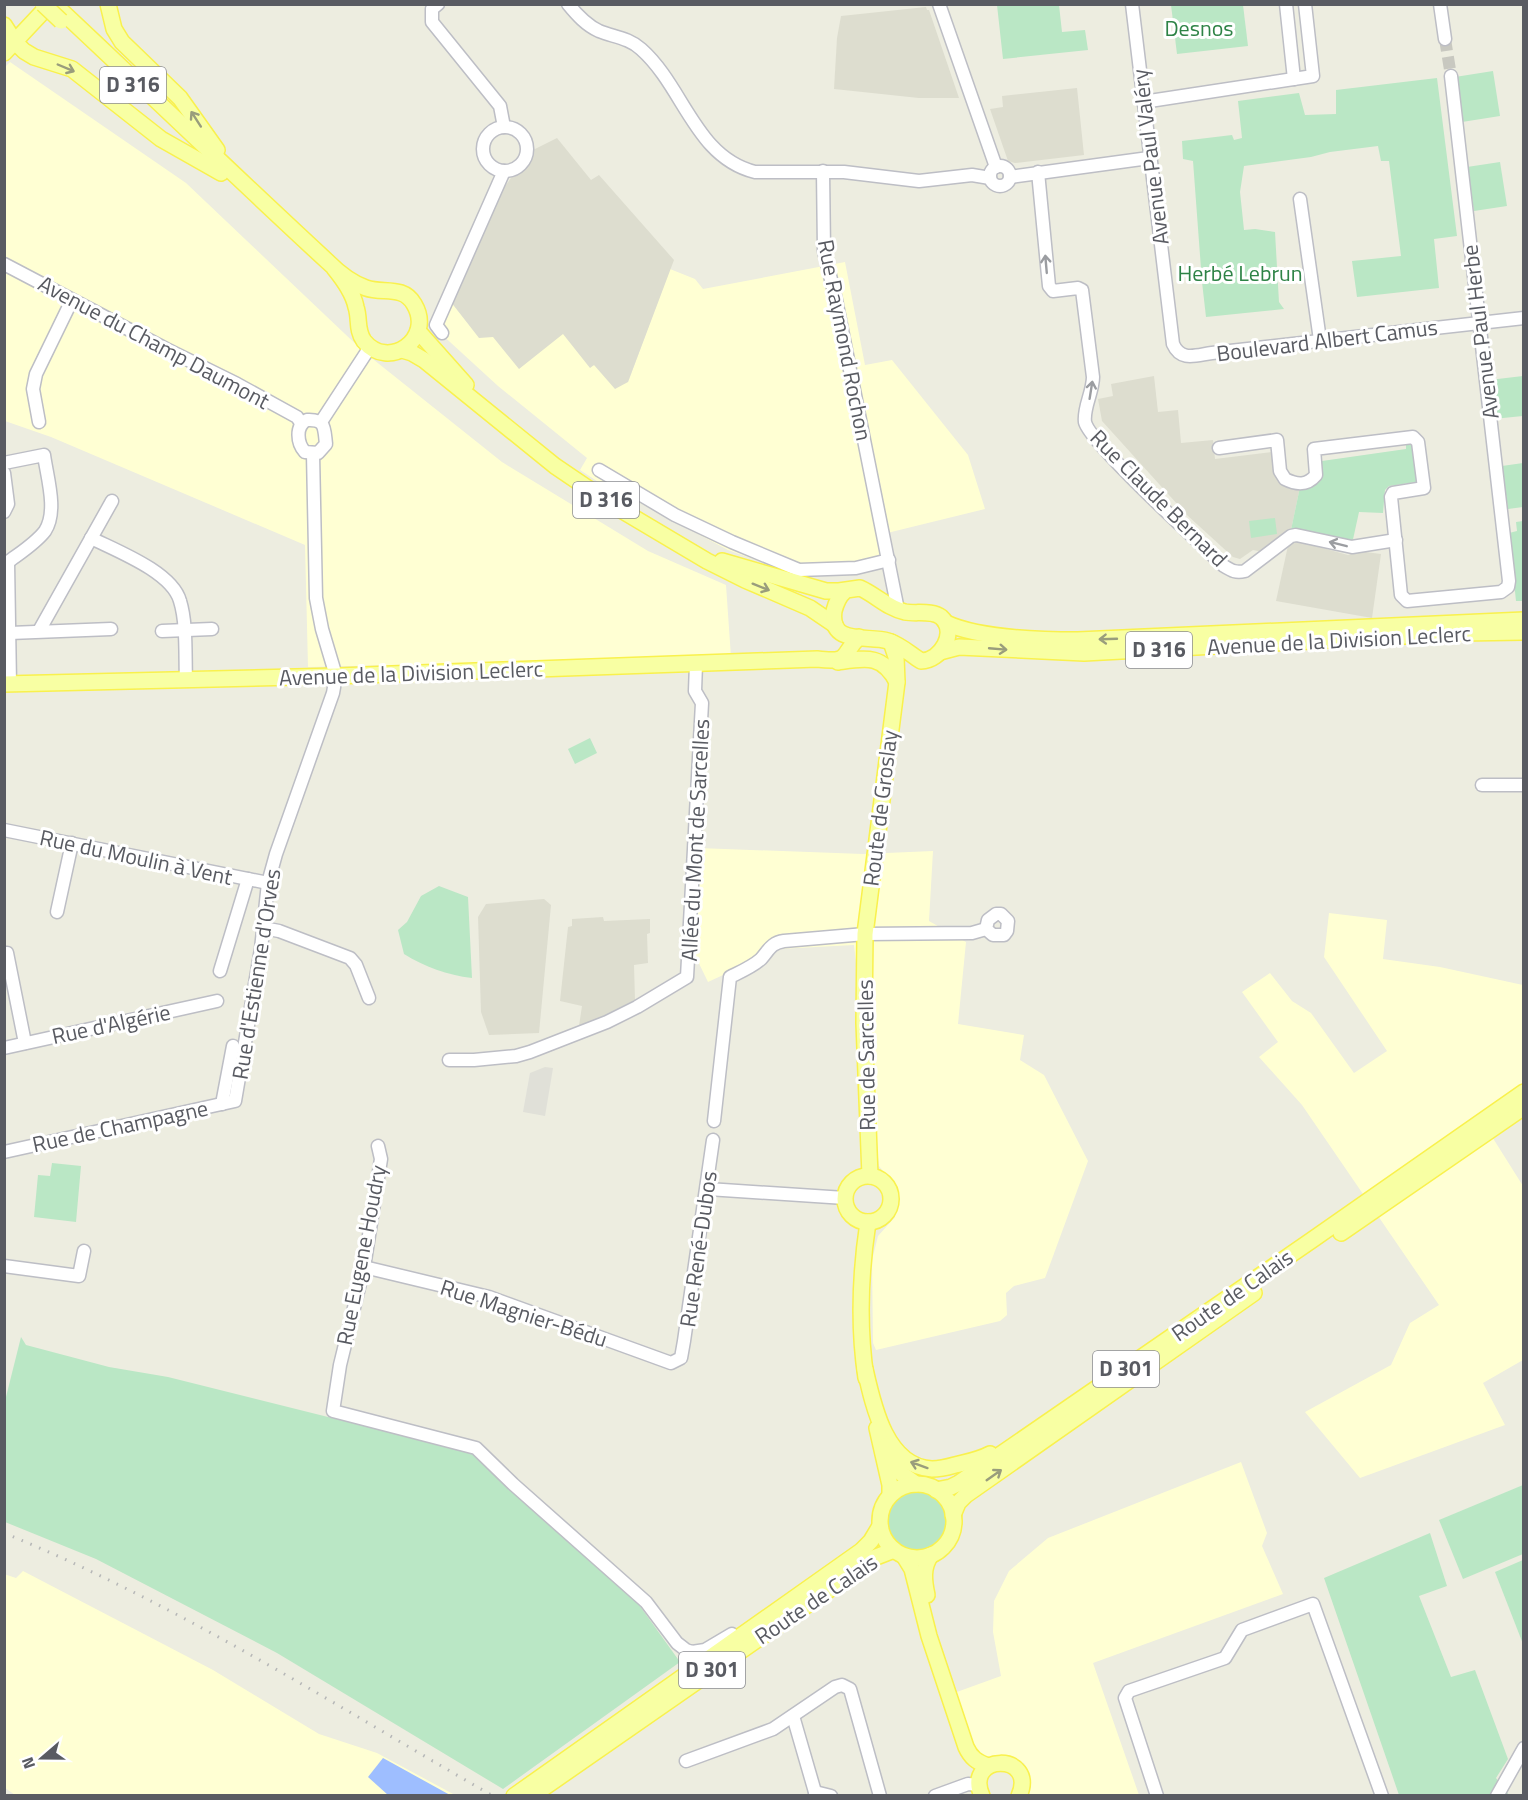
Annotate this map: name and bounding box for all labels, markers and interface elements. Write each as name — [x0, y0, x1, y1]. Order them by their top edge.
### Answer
park label: Desnos — [1164, 11, 1234, 45]
one-way arrow — [56, 63, 75, 74]
road number: D 316 — [100, 67, 166, 103]
street label: Avenue Paul Valéry — [1122, 67, 1178, 247]
one-way arrow — [189, 111, 201, 128]
street label: Rue Raymond Rochon — [809, 236, 881, 444]
street label: Avenue Paul Herbe — [1452, 243, 1508, 421]
one-way arrow — [1040, 254, 1051, 274]
park label: Herbé Lebrun — [1177, 256, 1303, 290]
street label: Avenue du Champ Daumont — [32, 266, 276, 418]
street label: Boulevard Albert Camus — [1215, 310, 1439, 370]
one-way arrow — [1086, 380, 1097, 400]
street label: Rue Claude Bernard — [1082, 421, 1236, 575]
road number: D 316 — [573, 482, 639, 518]
one-way arrow — [1329, 538, 1348, 550]
one-way arrow — [751, 582, 770, 593]
street label: Avenue de la Division Leclerc — [1206, 616, 1472, 664]
road number: D 316 — [1126, 632, 1192, 668]
one-way arrow — [1099, 634, 1119, 645]
one-way arrow — [987, 644, 1007, 655]
street label: Avenue de la Division Leclerc — [278, 651, 544, 695]
street label: Allée du Mont de Sarcelles — [672, 718, 718, 962]
street label: Route de Groslay — [854, 727, 907, 888]
street label: Rue du Moulin à Vent — [37, 820, 236, 894]
street label: Rue d'Estienne d'Orves — [223, 866, 289, 1082]
street label: Rue de Sarcelles — [848, 979, 884, 1131]
street label: Rue d'Algérie — [49, 995, 173, 1053]
street label: Rue de Champagne — [29, 1091, 211, 1161]
street label: Rue Eugene Houdry — [327, 1162, 395, 1348]
street label: Rue René-Dubos — [670, 1169, 726, 1329]
street label: Route de Calais — [1164, 1240, 1300, 1350]
street label: Rue Magnier-Bédu — [436, 1270, 612, 1356]
road number: D 301 — [1093, 1351, 1159, 1387]
one-way arrow — [911, 1459, 929, 1470]
one-way arrow — [985, 1469, 1002, 1481]
street label: Route de Calais — [748, 1545, 884, 1653]
road number: D 301 — [679, 1652, 745, 1688]
north arrow — [12, 1728, 72, 1788]
text: N — [15, 1754, 41, 1772]

